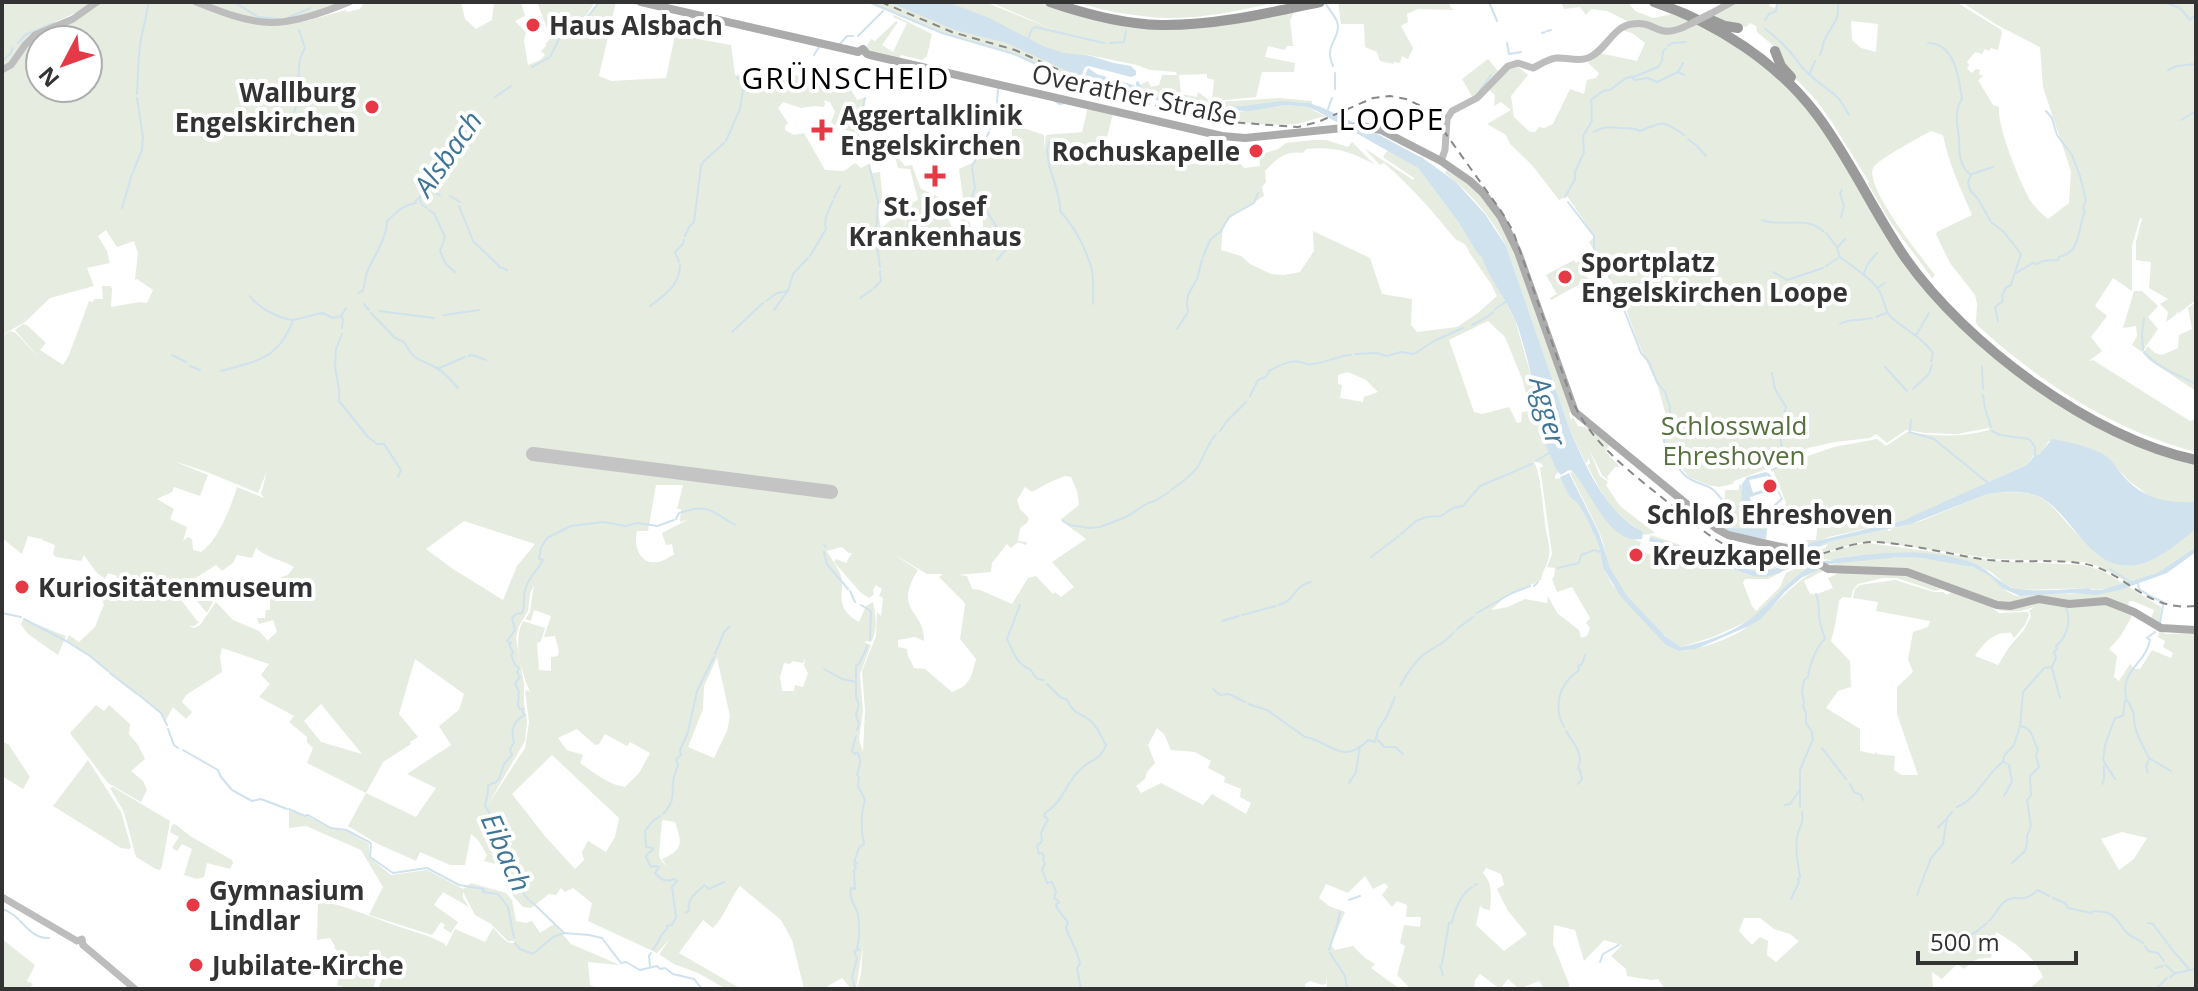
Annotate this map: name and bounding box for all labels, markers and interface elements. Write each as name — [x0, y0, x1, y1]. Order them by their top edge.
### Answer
place label: Haus Alsbach — [549, 7, 723, 43]
marker: Haus Alsbach — [524, 16, 542, 34]
north arrow — [24, 24, 104, 104]
street label: Overather Straße — [1029, 55, 1241, 133]
district label: GRÜNSCHEID — [741, 57, 951, 98]
text: N — [31, 61, 65, 94]
place label: Wallburg Engelskirchen — [175, 74, 356, 140]
place label: Aggertalklinik Engelskirchen — [840, 97, 1023, 163]
marker: Wallburg Engelskirchen — [363, 98, 381, 116]
district label: LOOPE — [1338, 98, 1446, 139]
water label: Alsbach — [403, 103, 490, 205]
marker: Aggertalklinik Engelskirchen — [811, 119, 833, 141]
place label: Rochuskapelle — [1051, 133, 1240, 169]
marker: Rochuskapelle — [1247, 142, 1265, 160]
marker: St. Josef Krankenhaus — [924, 165, 946, 187]
place label: St. Josef Krankenhaus — [848, 188, 1022, 254]
place label: Sportplatz Engelskirchen Loope — [1581, 244, 1848, 310]
marker: Sportplatz Engelskirchen Loope — [1556, 268, 1574, 286]
water label: Agger — [1521, 370, 1577, 451]
park label: Schlosswald Ehreshoven — [1661, 407, 1807, 473]
marker: Schloß Ehreshoven — [1761, 477, 1779, 495]
place label: Schloß Ehreshoven — [1647, 496, 1893, 532]
place label: Kreuzkapelle — [1652, 537, 1821, 573]
marker: Kreuzkapelle — [1627, 546, 1645, 564]
place label: Kuriositätenmuseum — [38, 569, 313, 605]
marker: Kuriositätenmuseum — [13, 578, 31, 596]
water label: Eibach — [473, 807, 541, 897]
place label: Gymnasium Lindlar — [209, 872, 364, 938]
marker: Gymnasium Lindlar — [184, 896, 202, 914]
scale bar — [1918, 915, 2076, 965]
text: 500 m — [1930, 925, 2000, 958]
place label: Jubilate-Kirche — [210, 947, 404, 983]
marker: Jubilate-Kirche — [187, 956, 205, 974]

